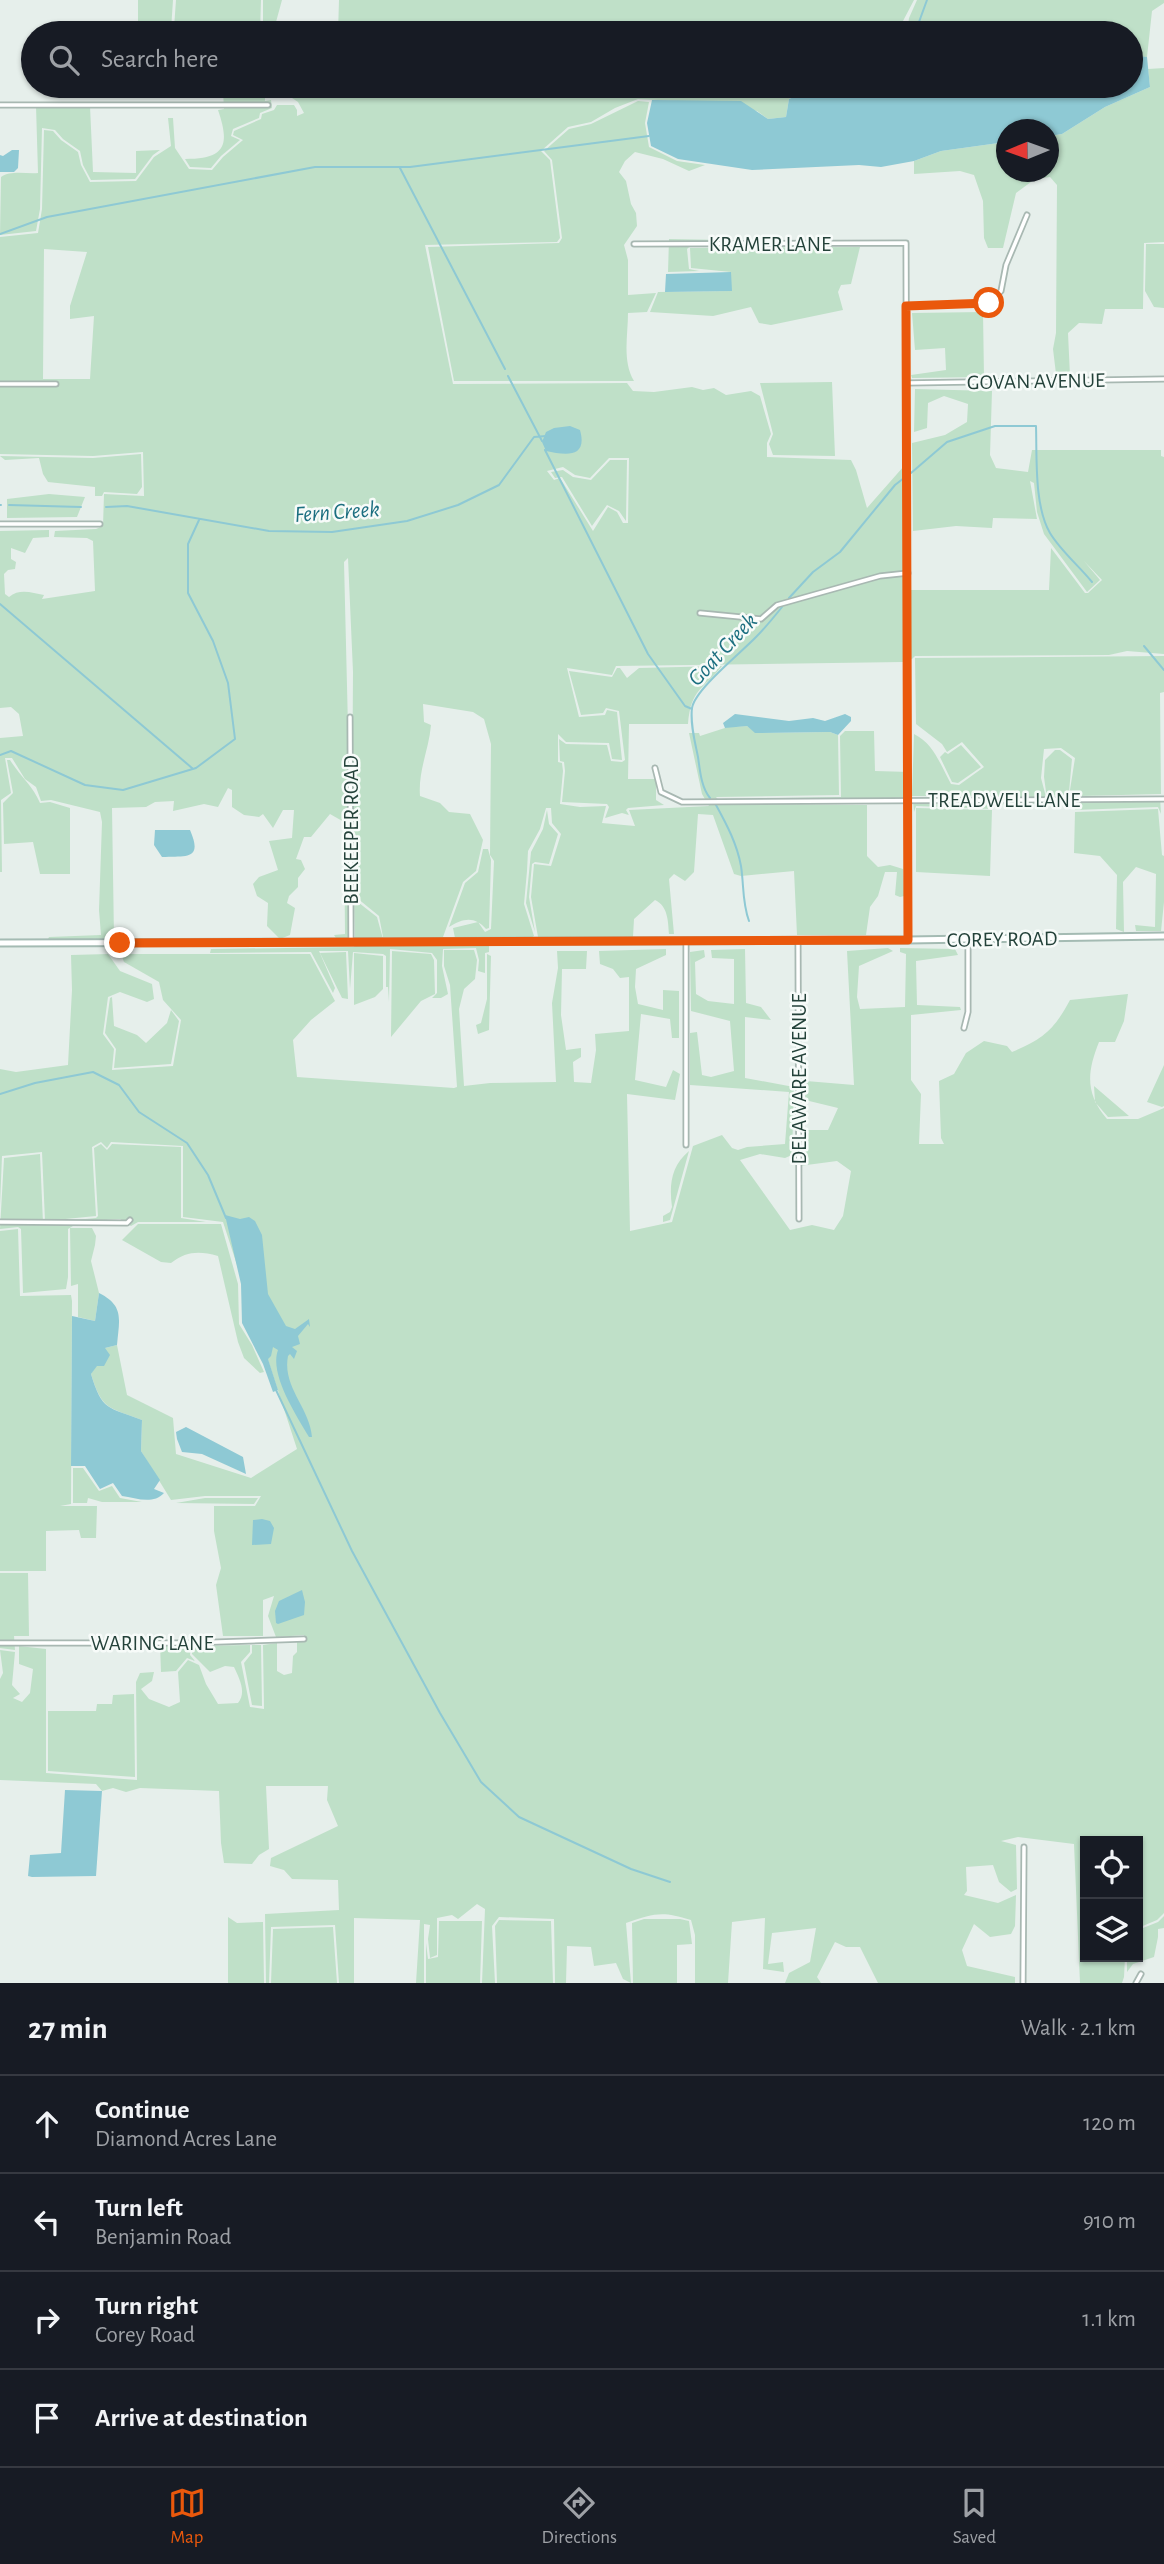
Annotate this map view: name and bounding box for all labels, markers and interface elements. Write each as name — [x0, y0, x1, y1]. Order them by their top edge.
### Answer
search box — [21, 21, 1143, 98]
icon: search — [45, 41, 83, 79]
text: Search here — [101, 46, 219, 72]
north arrow — [996, 119, 1059, 182]
street label: KRAMER LANE — [709, 234, 831, 255]
route start — [973, 287, 1004, 318]
street label: GOVAN AVENUE — [967, 370, 1105, 393]
water label: Fern Creek — [294, 498, 381, 527]
water label: Goat Creek — [684, 609, 762, 691]
street label: BEEKEEPER ROAD — [341, 755, 362, 905]
street label: TREADWELL LANE — [928, 790, 1080, 811]
route end — [104, 927, 135, 958]
street label: COREY ROAD — [946, 928, 1058, 951]
street label: DELAWARE AVENUE — [789, 993, 810, 1165]
street label: WARING LANE — [90, 1633, 214, 1654]
map controls — [1080, 1836, 1143, 1962]
button: locate — [1080, 1836, 1143, 1899]
button: layers — [1080, 1899, 1143, 1962]
text: 27 min — [28, 2014, 108, 2044]
text: Walk · 2.1 km — [1021, 2017, 1136, 2040]
text: Continue — [95, 2097, 190, 2123]
icon: ahead — [28, 2105, 66, 2143]
text: 120 m — [1083, 2112, 1136, 2135]
text: Diamond Acres Lane — [95, 2128, 277, 2151]
text: Turn left — [95, 2195, 183, 2221]
icon: left — [28, 2203, 66, 2241]
text: 910 m — [1083, 2210, 1136, 2233]
text: Benjamin Road — [95, 2226, 231, 2249]
text: Turn right — [95, 2293, 198, 2319]
icon: right — [28, 2301, 66, 2339]
text: 1.1 km — [1082, 2308, 1136, 2331]
text: Corey Road — [95, 2324, 195, 2347]
icon: arrive — [28, 2399, 66, 2437]
text: Arrive at destination — [95, 2405, 308, 2431]
tab: Map — [168, 2484, 206, 2549]
tab: Directions — [541, 2484, 617, 2549]
tab: Saved — [953, 2484, 996, 2549]

